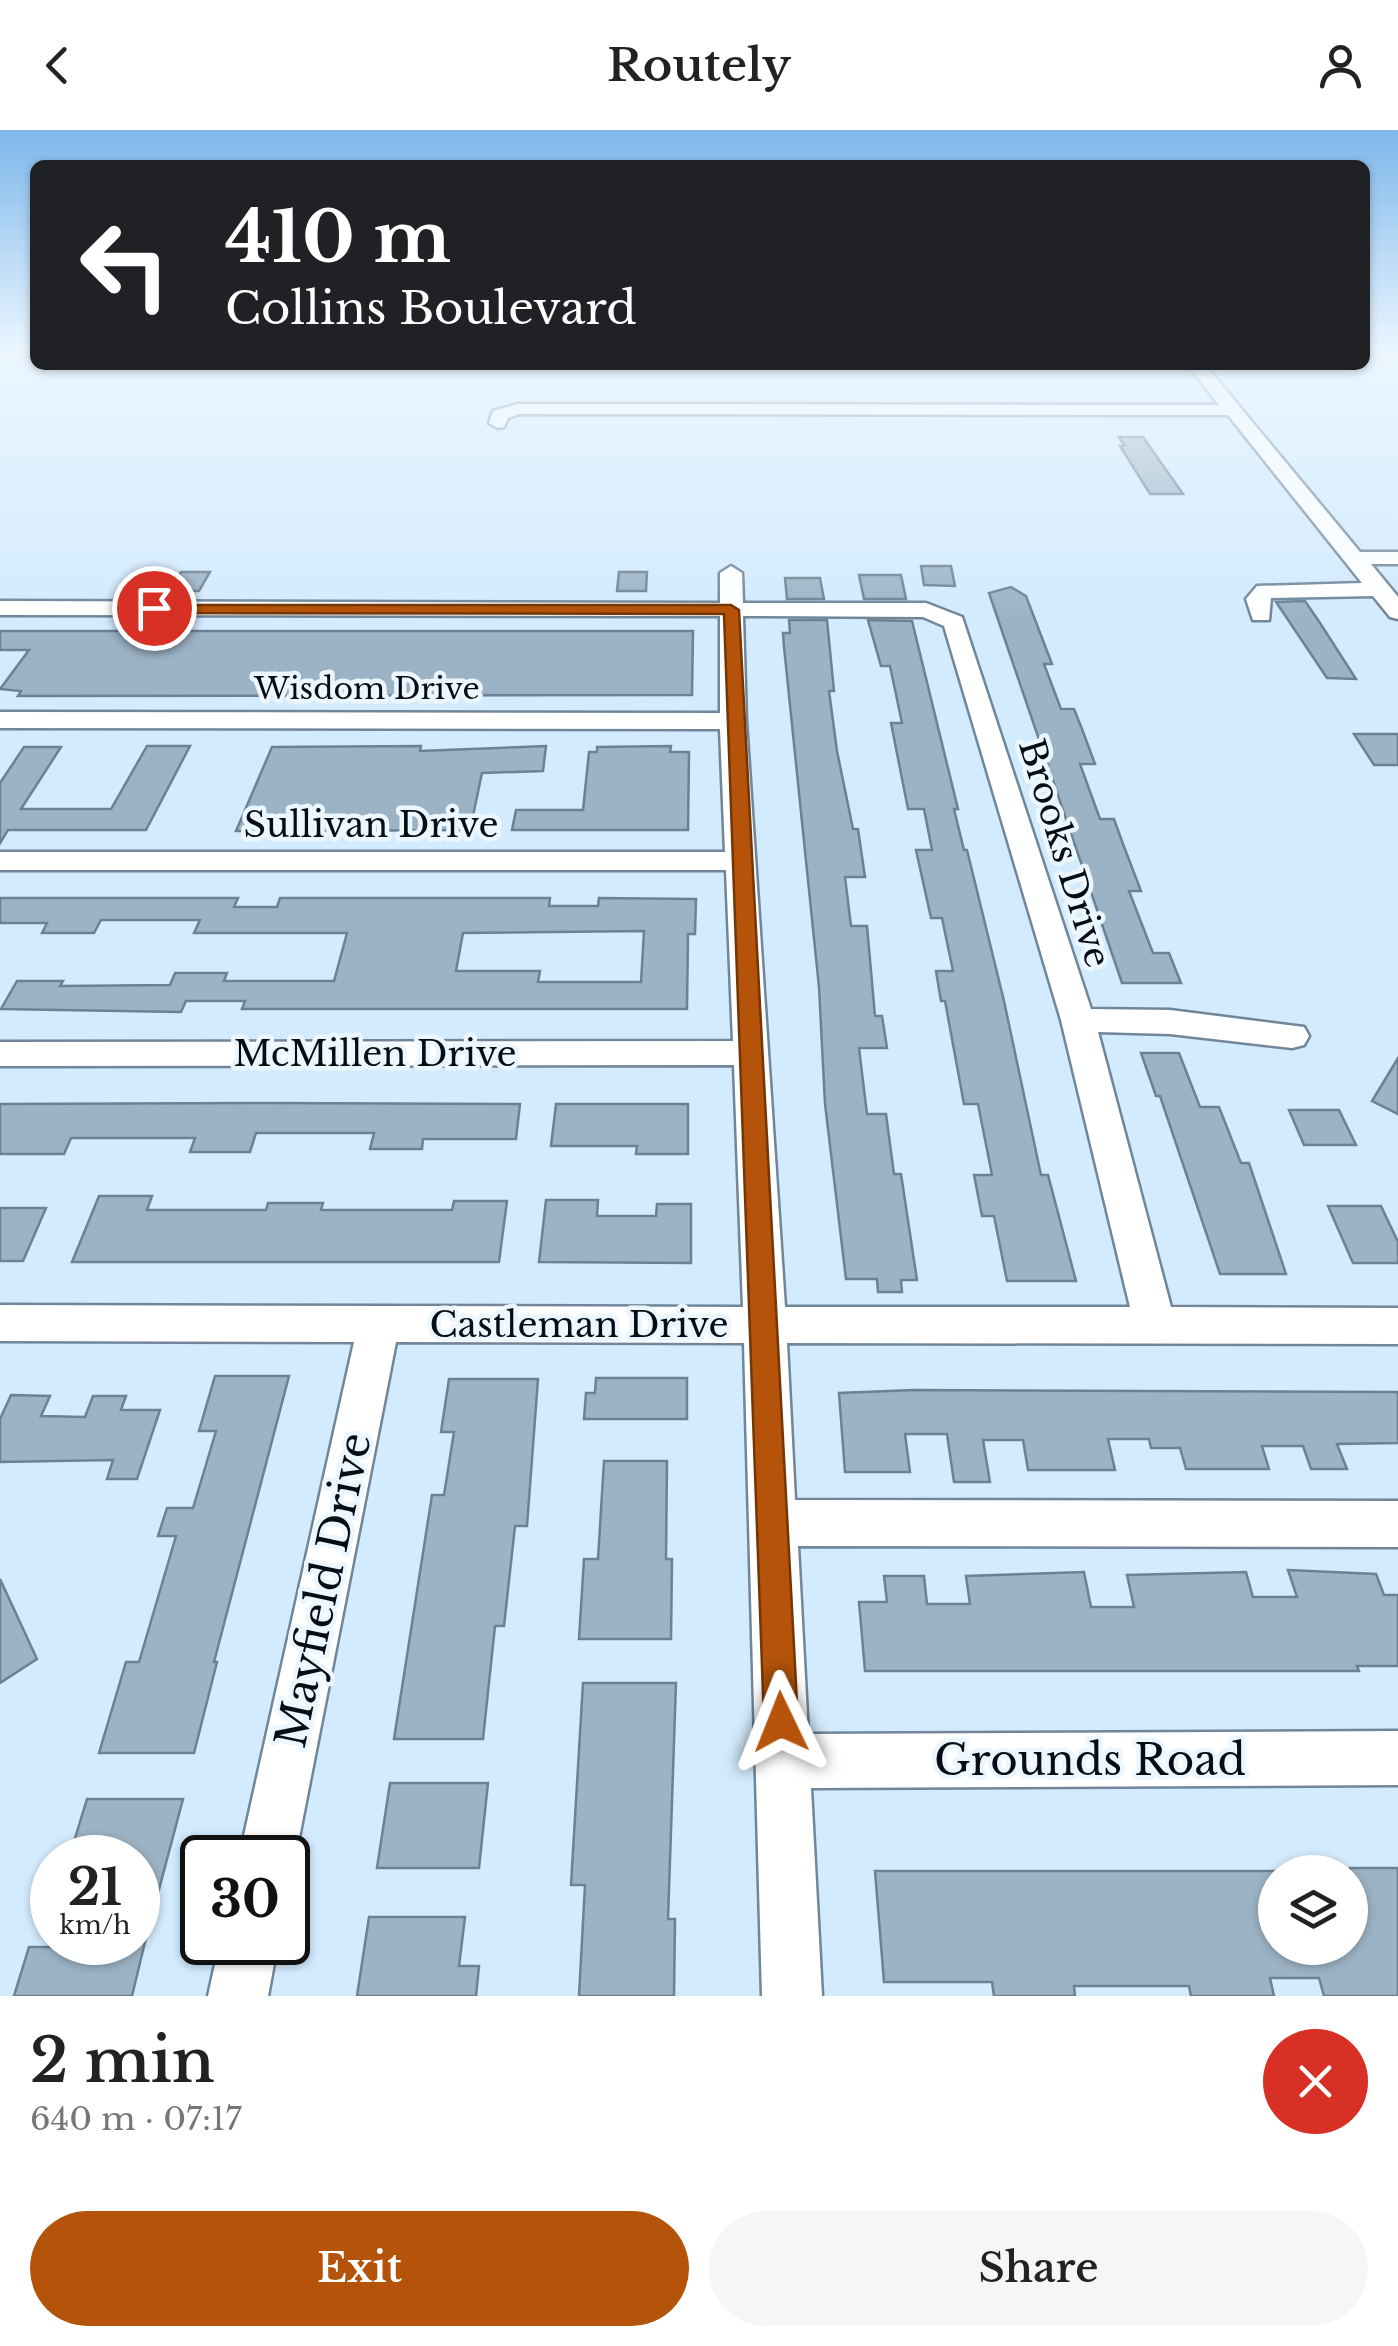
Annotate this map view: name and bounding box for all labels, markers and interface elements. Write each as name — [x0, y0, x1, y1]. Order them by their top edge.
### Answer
text: Routely — [607, 37, 791, 93]
icon: back — [30, 38, 85, 93]
icon: person — [1313, 38, 1368, 93]
text: 410 m — [225, 194, 451, 281]
icon: left — [60, 200, 190, 330]
text: Collins Boulevard — [225, 280, 637, 336]
pin — [112, 566, 197, 651]
icon: arrive — [127, 581, 182, 636]
street label: Wisdom Drive — [253, 670, 480, 707]
street label: Brooks Drive — [1010, 734, 1120, 972]
street label: Sullivan Drive — [243, 803, 499, 846]
street label: McMillen Drive — [233, 1032, 517, 1075]
street label: Castleman Drive — [429, 1303, 729, 1346]
street label: Mayfield Drive — [264, 1428, 382, 1752]
position arrow — [729, 1670, 833, 1774]
street label: Grounds Road — [934, 1734, 1246, 1786]
speed limit sign: 30 — [180, 1835, 310, 1965]
map controls — [1258, 1855, 1368, 1965]
button: layers — [1258, 1855, 1368, 1965]
text: 21 — [68, 1856, 122, 1919]
text: km/h — [60, 1910, 130, 1941]
text: 2 min — [30, 2024, 215, 2098]
button: close — [1263, 2029, 1368, 2134]
text: 640 m · 07:17 — [30, 2099, 242, 2139]
button: Exit — [30, 2211, 689, 2326]
button: Share — [709, 2211, 1368, 2326]

